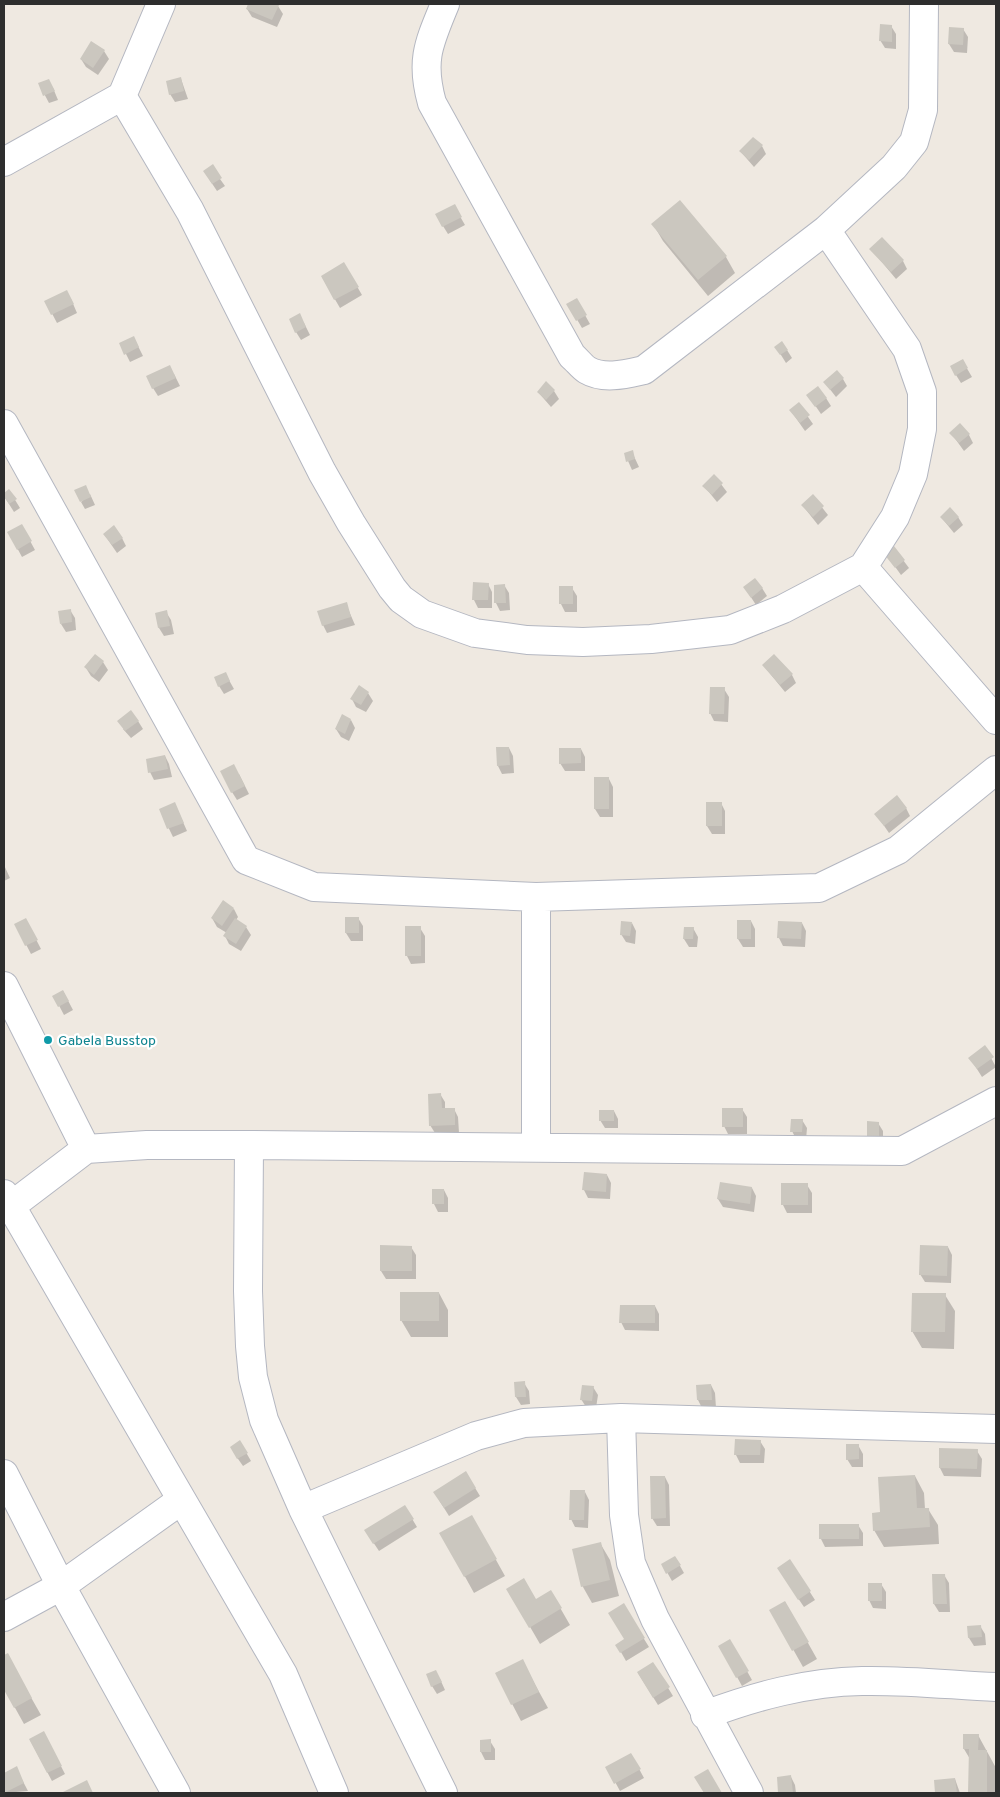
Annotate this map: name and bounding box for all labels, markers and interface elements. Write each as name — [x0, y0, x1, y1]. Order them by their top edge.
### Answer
place label: Gabela Busstop — [58, 1033, 156, 1050]
marker: Gabela Busstop — [42, 1034, 54, 1046]

